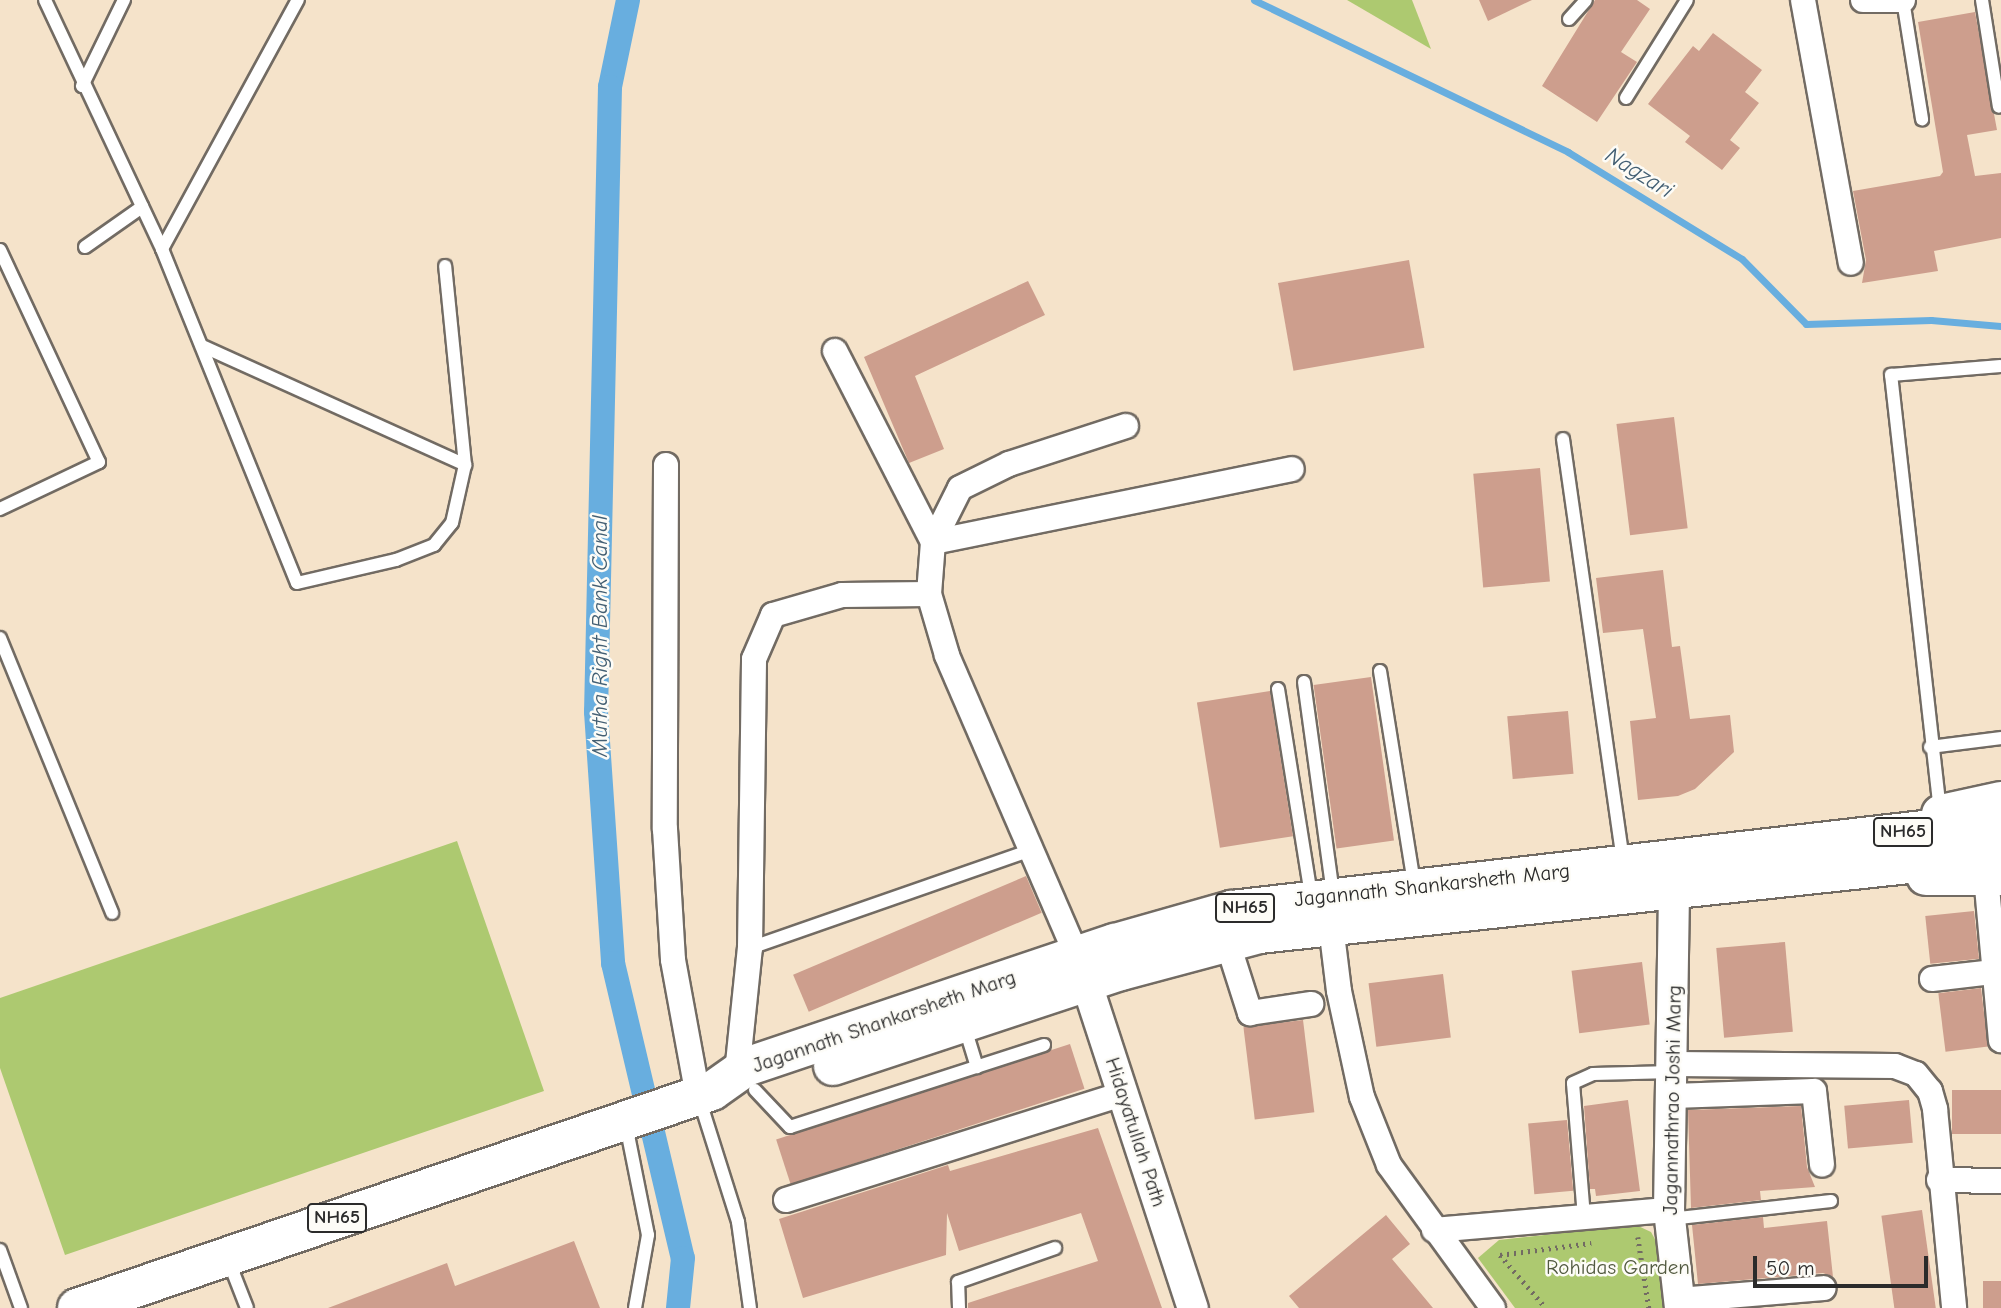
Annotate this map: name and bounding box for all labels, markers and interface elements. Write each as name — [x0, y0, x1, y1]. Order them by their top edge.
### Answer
water label: Nagzari — [1600, 142, 1678, 204]
water label: Mutha Right Bank Canal — [586, 515, 614, 757]
road number: NH65 — [1871, 817, 1934, 848]
street label: Jagannath Shankarsheth Marg — [1293, 858, 1571, 912]
road number: NH65 — [1214, 893, 1276, 924]
street label: Jagannath Shankarsheth Marg — [749, 964, 1019, 1078]
street label: Jagannathrao Joshi Marg — [1657, 985, 1687, 1215]
street label: Hidayatullah Path — [1100, 1054, 1172, 1210]
road number: NH65 — [306, 1202, 368, 1234]
scale bar — [1756, 1242, 1931, 1286]
park label: Rohidas Garden — [1546, 1254, 1690, 1280]
text: 50 m — [1766, 1256, 1815, 1280]

